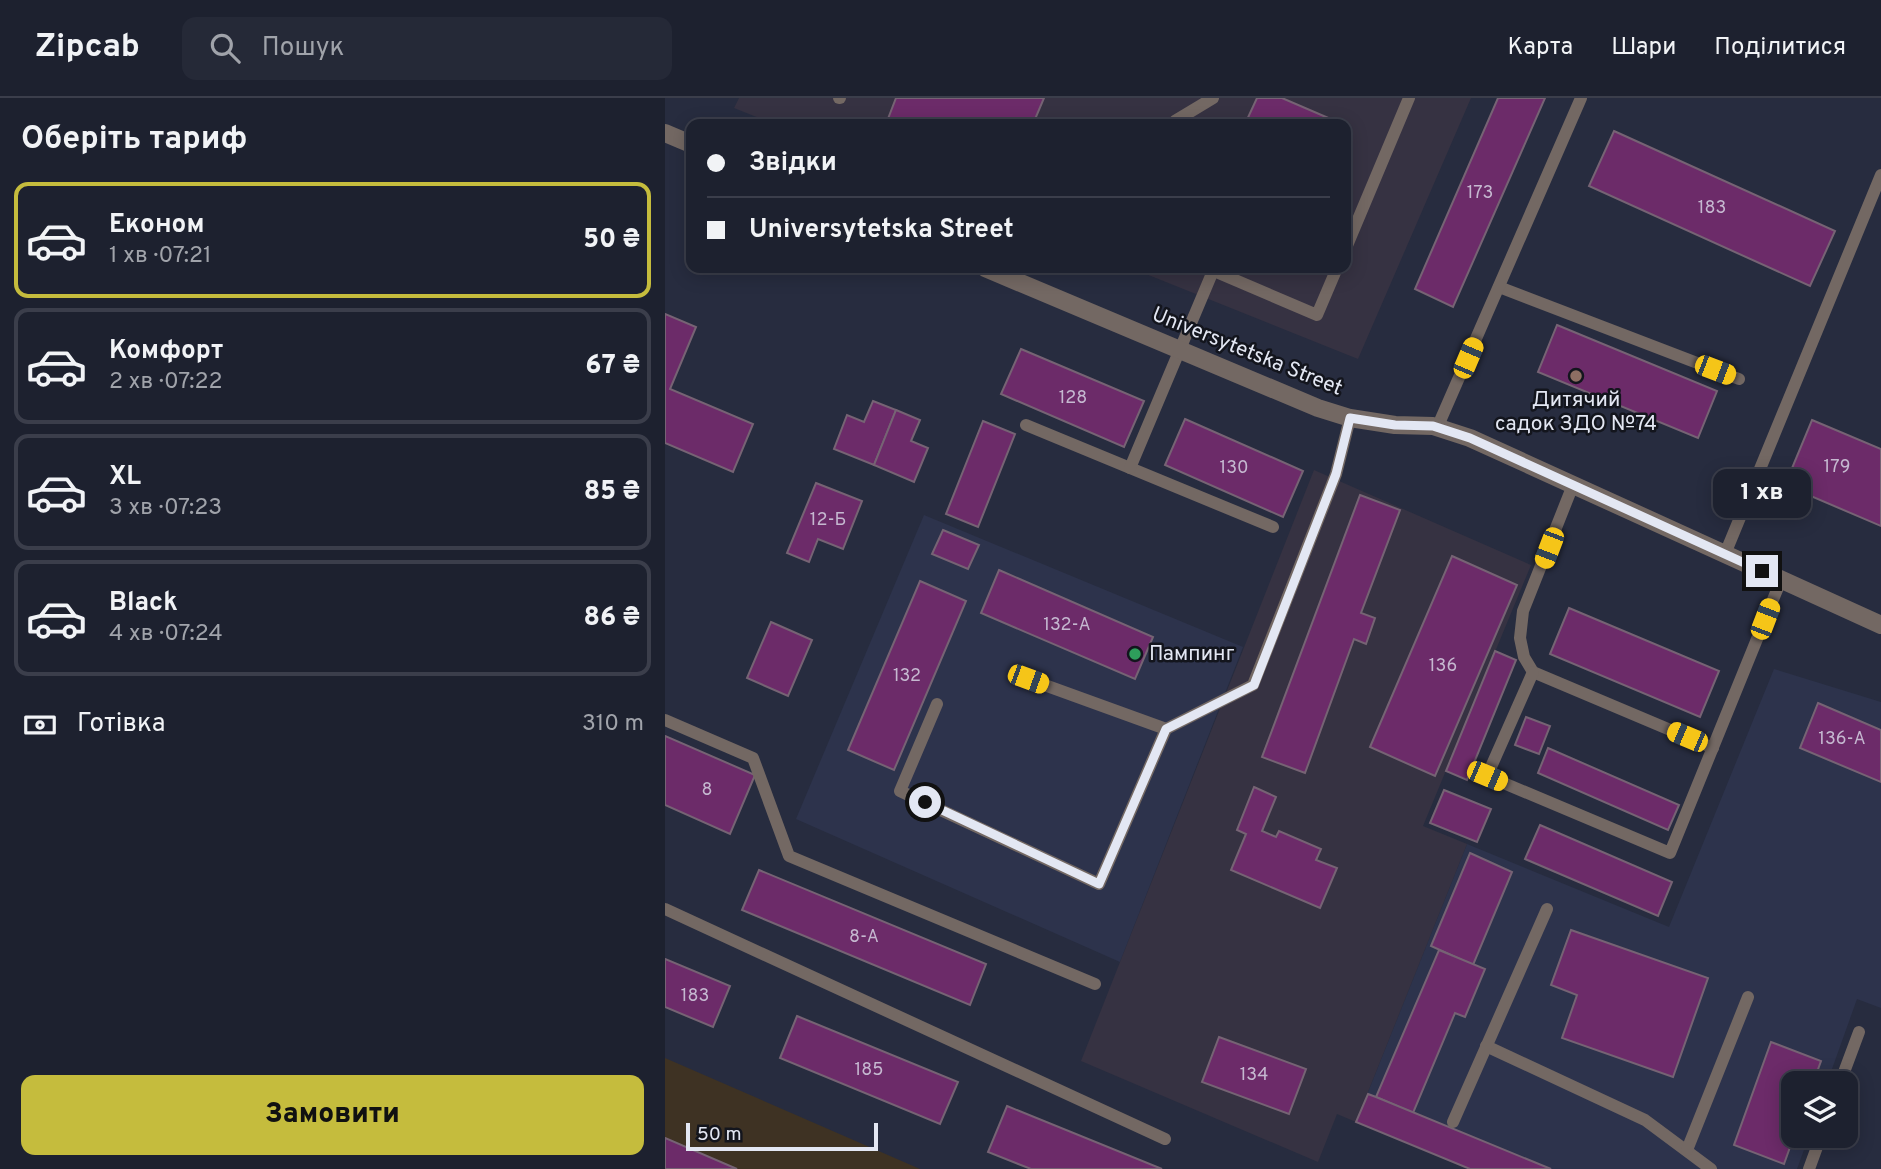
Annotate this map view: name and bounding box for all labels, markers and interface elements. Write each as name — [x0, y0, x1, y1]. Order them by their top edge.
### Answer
search box — [182, 17, 672, 80]
text: Zipcab — [35, 27, 140, 69]
icon: search — [206, 29, 244, 67]
text: Пошук — [262, 32, 344, 65]
text: Карта — [1508, 33, 1573, 63]
text: Шари — [1611, 33, 1676, 63]
text: Поділитися — [1714, 33, 1846, 63]
text: Оберіть тариф — [21, 120, 247, 160]
text: Звідки — [749, 147, 837, 180]
house number: 173 — [1467, 182, 1493, 205]
house number: 183 — [1698, 197, 1726, 220]
icon: car — [25, 209, 88, 272]
text: Економ — [109, 209, 204, 242]
text: Universytetska Street — [749, 214, 1014, 247]
text: 50 ₴ — [583, 224, 640, 257]
text: 1 хв · 07:21 — [109, 242, 212, 271]
street label: Universytetska Street — [1148, 301, 1346, 403]
icon: car — [25, 335, 88, 398]
text: Комфорт — [109, 335, 223, 368]
car — [1451, 335, 1486, 381]
text: 67 ₴ — [585, 350, 640, 383]
car — [1692, 353, 1739, 387]
text: 2 хв · 07:22 — [109, 368, 223, 397]
marker: Дитячий садок ЗДО №74 — [1568, 368, 1584, 384]
house number: 128 — [1059, 387, 1087, 410]
place label: Дитячий садок ЗДО №74 — [1495, 387, 1657, 438]
house number: 179 — [1824, 456, 1850, 479]
house number: 130 — [1220, 457, 1248, 480]
icon: car — [25, 461, 88, 524]
text: XL — [109, 461, 141, 494]
callout: 1 хв — [1713, 470, 1811, 518]
text: 85 ₴ — [584, 476, 640, 509]
text: 1 хв — [1741, 479, 1783, 508]
text: 3 хв · 07:23 — [109, 494, 222, 523]
house number: 12-Б — [810, 509, 846, 532]
car — [1532, 525, 1567, 571]
route end — [1746, 555, 1778, 587]
icon: car — [25, 587, 88, 650]
text: Black — [109, 587, 178, 620]
car — [1748, 596, 1783, 642]
text: 86 ₴ — [584, 602, 640, 635]
house number: 132-А — [1043, 614, 1091, 637]
text: 4 хв · 07:24 — [109, 620, 223, 649]
place label: Пампинг — [1149, 641, 1235, 668]
marker: Пампинг — [1127, 646, 1143, 662]
house number: 136 — [1429, 655, 1457, 678]
car — [1005, 662, 1052, 696]
house number: 132 — [893, 665, 921, 688]
icon: cash — [21, 706, 59, 744]
text: Готівка — [77, 708, 166, 741]
text: 310 m — [582, 710, 644, 739]
car — [1664, 719, 1711, 755]
house number: 136-А — [1818, 728, 1866, 751]
car — [1464, 758, 1511, 794]
house number: 8 — [702, 779, 713, 802]
route start — [909, 786, 941, 818]
house number: 8-А — [849, 926, 879, 949]
house number: 183 — [681, 985, 709, 1008]
house number: 185 — [855, 1059, 883, 1082]
house number: 134 — [1240, 1064, 1268, 1087]
map controls — [1781, 1071, 1858, 1148]
button: layers — [1781, 1071, 1858, 1148]
button: Замовити — [21, 1075, 644, 1155]
scale bar — [686, 1120, 879, 1152]
text: 50 m — [697, 1123, 742, 1147]

